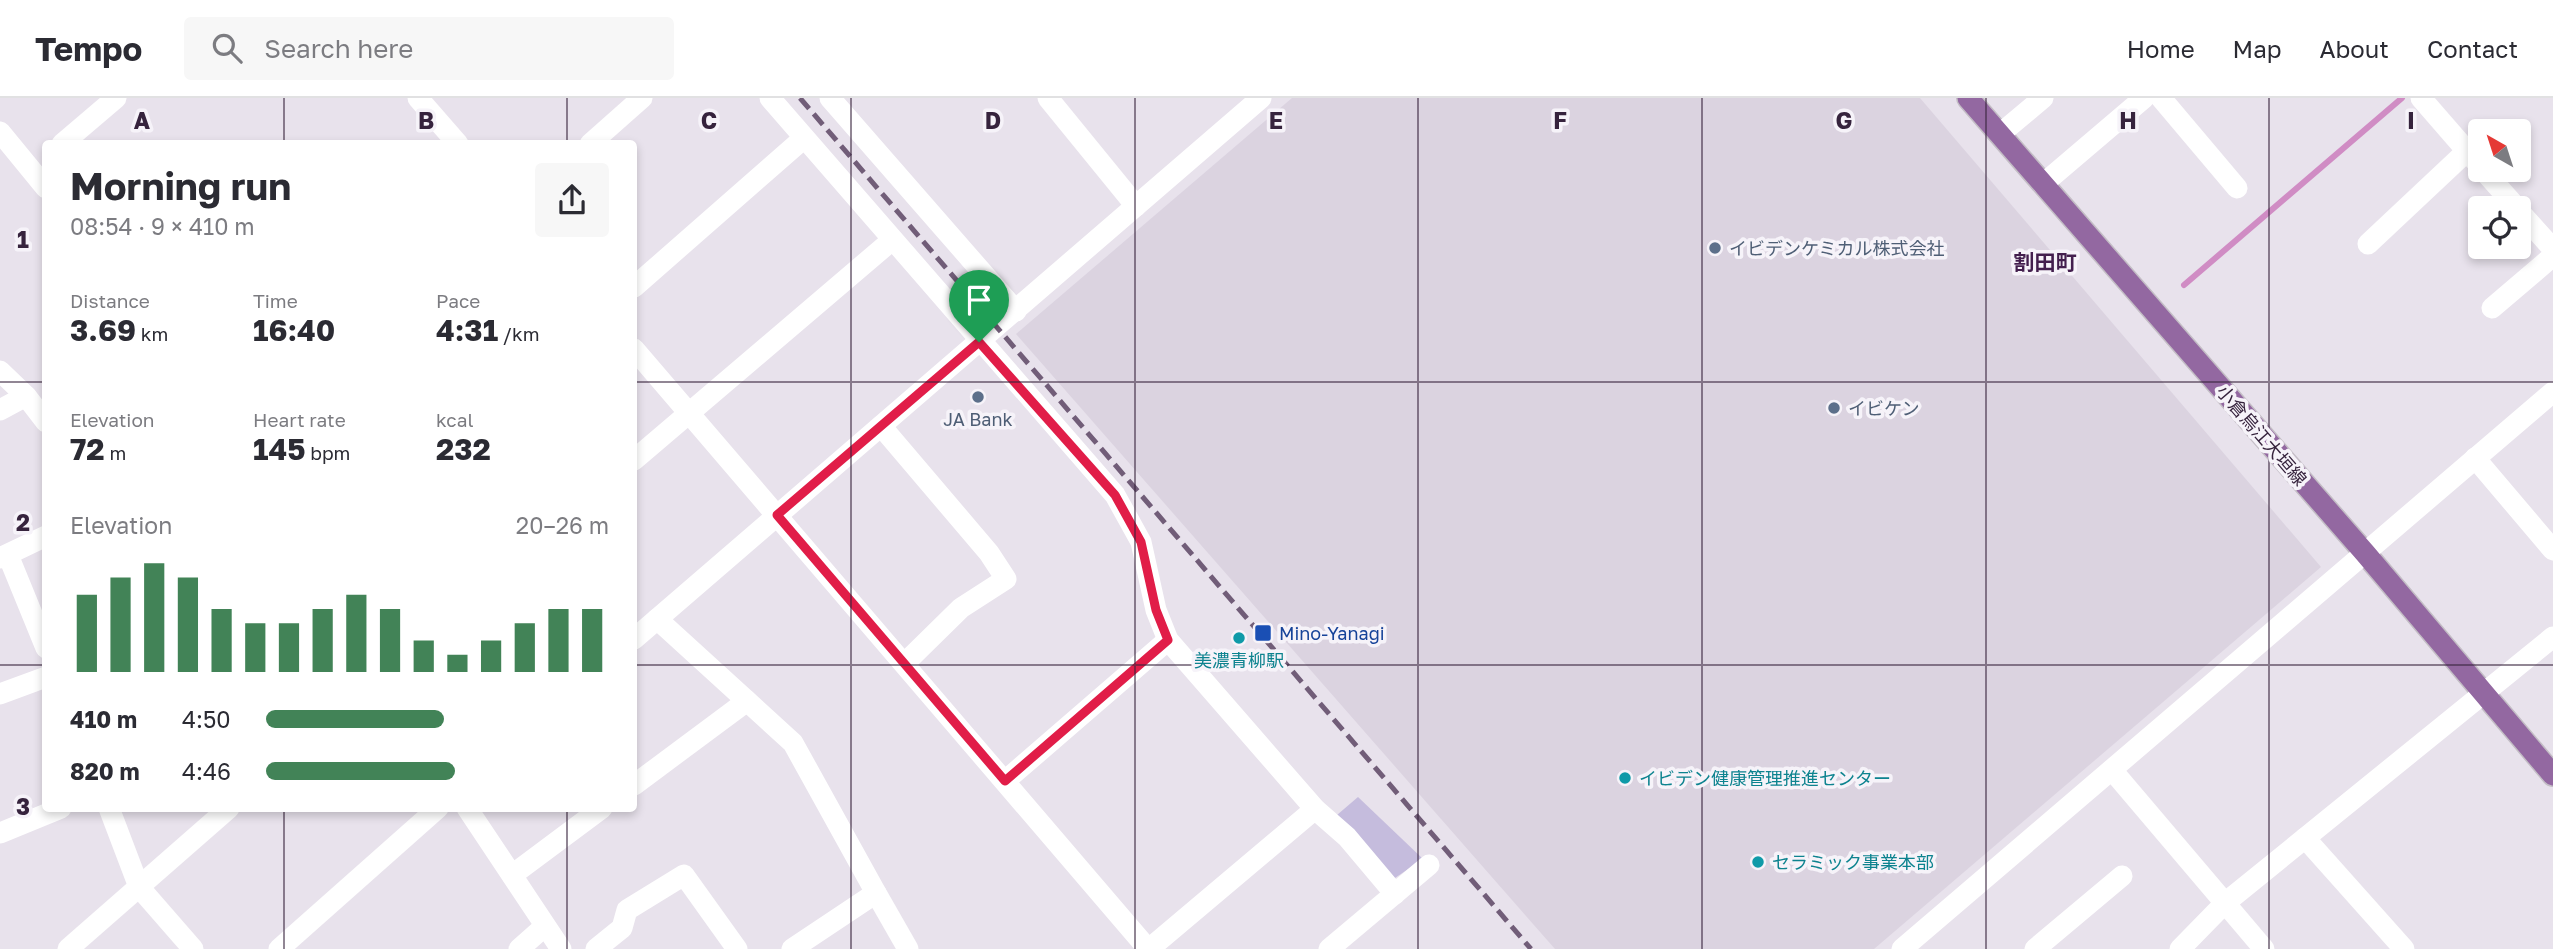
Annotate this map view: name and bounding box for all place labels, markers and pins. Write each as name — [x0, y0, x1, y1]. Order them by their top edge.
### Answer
place label: イビデンケミカル株式会社 — [1729, 237, 1944, 259]
marker: イビデンケミカル株式会社 — [1707, 240, 1723, 256]
pin — [949, 270, 1009, 342]
marker: JA Bank — [970, 389, 986, 405]
place label: イビケン — [1848, 397, 1919, 419]
marker: イビケン — [1826, 400, 1842, 416]
place label: JA Bank — [943, 408, 1013, 430]
place label: Mino-Yanagi — [1279, 622, 1385, 644]
marker: Mino-Yanagi — [1253, 623, 1273, 643]
marker: 美濃青柳駅 — [1231, 630, 1247, 646]
place label: 美濃青柳駅 — [1194, 649, 1284, 671]
place label: イビデン健康管理推進センター — [1639, 767, 1891, 789]
marker: イビデン健康管理推進センター — [1617, 770, 1633, 786]
place label: セラミック事業本部 — [1772, 851, 1934, 873]
marker: セラミック事業本部 — [1750, 854, 1766, 870]

